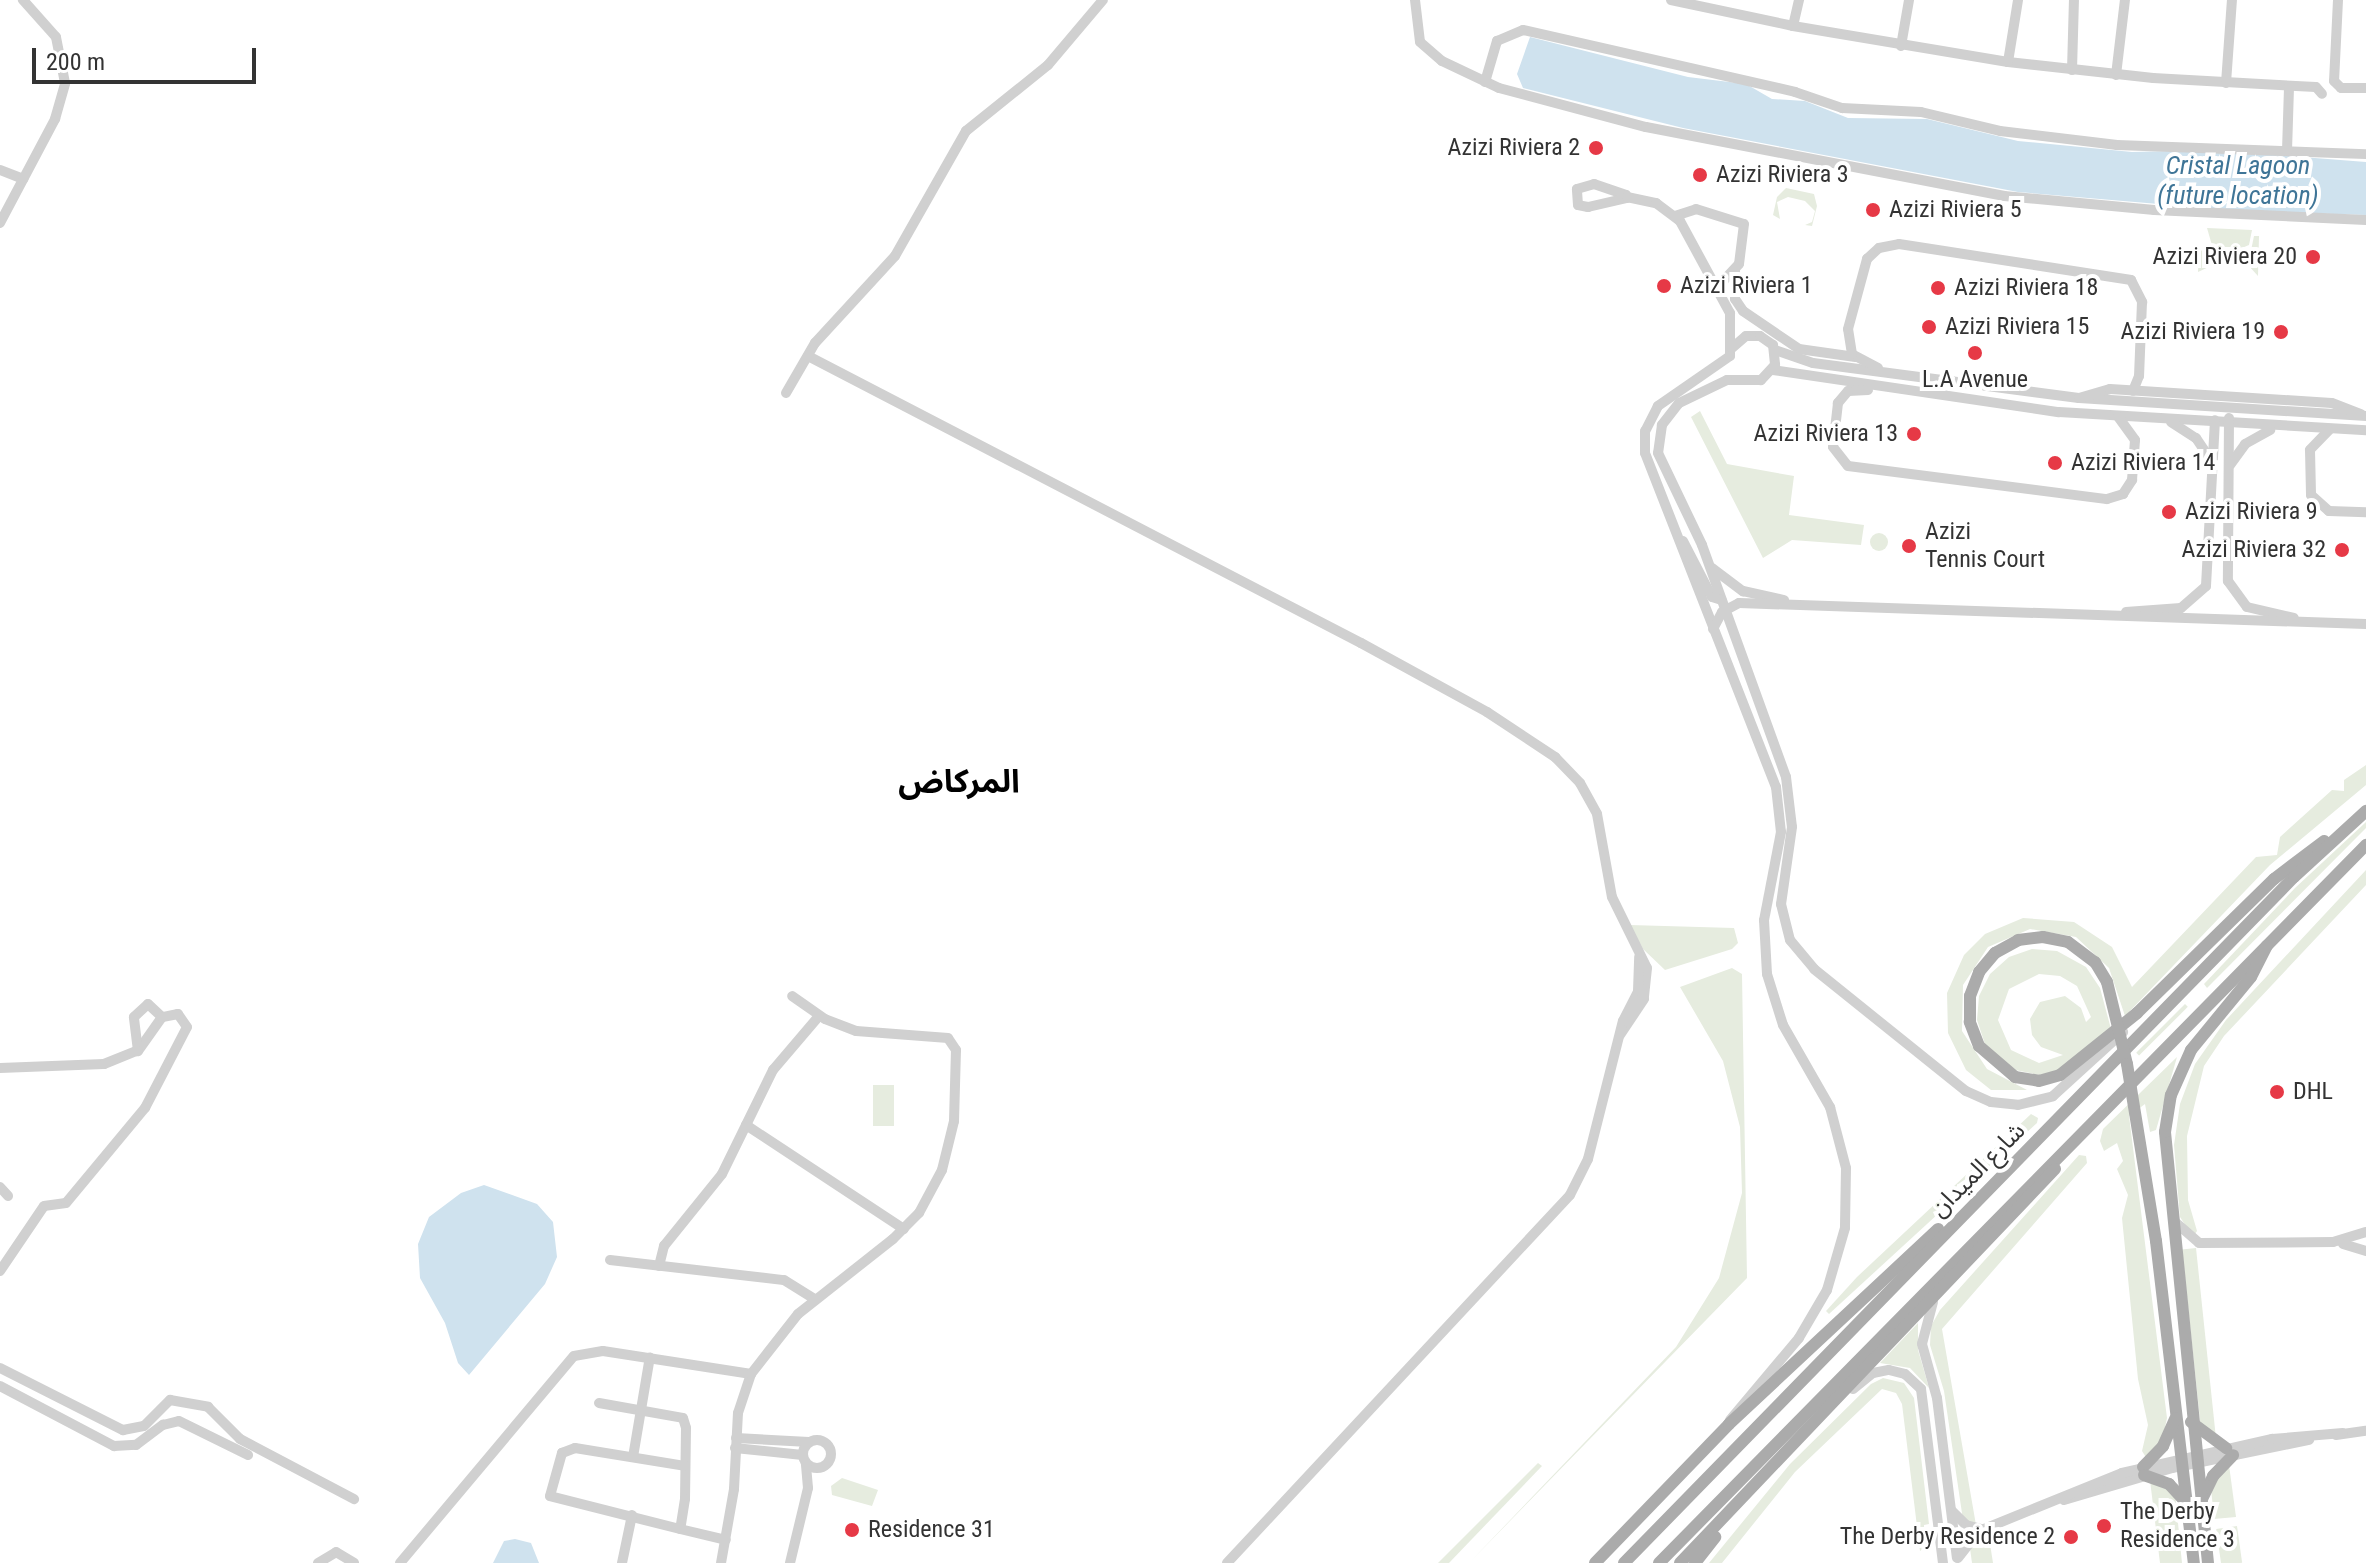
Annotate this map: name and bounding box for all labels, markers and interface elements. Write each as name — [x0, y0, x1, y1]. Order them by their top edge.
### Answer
scale bar — [36, 32, 260, 82]
text: 200 m — [46, 48, 105, 76]
place label: Azizi Riviera 2 — [1447, 134, 1580, 162]
marker: Azizi Riviera 2 — [1587, 139, 1605, 157]
water label: Cristal Lagoon (future location) — [2157, 150, 2319, 212]
place label: Azizi Riviera 3 — [1716, 161, 1849, 189]
marker: Azizi Riviera 3 — [1691, 166, 1709, 184]
place label: Azizi Riviera 5 — [1889, 196, 2022, 224]
marker: Azizi Riviera 5 — [1864, 201, 1882, 219]
place label: Azizi Riviera 20 — [2153, 243, 2297, 271]
marker: Azizi Riviera 20 — [2304, 248, 2322, 266]
place label: Azizi Riviera 1 — [1680, 272, 1813, 300]
place label: Azizi Riviera 18 — [1954, 274, 2098, 302]
marker: Azizi Riviera 1 — [1655, 277, 1673, 295]
marker: Azizi Riviera 18 — [1929, 279, 1947, 297]
place label: Azizi Riviera 15 — [1945, 313, 2089, 341]
marker: Azizi Riviera 15 — [1920, 318, 1938, 336]
place label: Azizi Riviera 19 — [2121, 318, 2265, 346]
marker: Azizi Riviera 19 — [2272, 323, 2290, 341]
marker: L.A Avenue — [1966, 344, 1984, 362]
place label: L.A Avenue — [1922, 366, 2028, 394]
place label: Azizi Riviera 13 — [1754, 420, 1898, 448]
marker: Azizi Riviera 13 — [1905, 425, 1923, 443]
place label: Azizi Riviera 14 — [2071, 449, 2215, 477]
marker: Azizi Riviera 14 — [2046, 454, 2064, 472]
place label: Azizi Riviera 9 — [2185, 498, 2318, 526]
marker: Azizi Riviera 9 — [2160, 503, 2178, 521]
place label: Azizi Tennis Court — [1925, 518, 2045, 574]
place label: Azizi Riviera 32 — [2182, 536, 2326, 564]
marker: Azizi Tennis Court — [1900, 537, 1918, 555]
marker: Azizi Riviera 32 — [2333, 541, 2351, 559]
district label: المركاض — [898, 762, 1020, 800]
place label: DHL — [2293, 1078, 2333, 1106]
marker: DHL — [2268, 1083, 2286, 1101]
street label: شارع الميدان — [1925, 1117, 2031, 1223]
place label: The Derby Residence 3 — [2120, 1498, 2235, 1554]
place label: Residence 31 — [868, 1516, 995, 1544]
marker: The Derby Residence 3 — [2095, 1517, 2113, 1535]
marker: Residence 31 — [843, 1521, 861, 1539]
place label: The Derby Residence 2 — [1840, 1523, 2055, 1551]
marker: The Derby Residence 2 — [2062, 1528, 2080, 1546]

